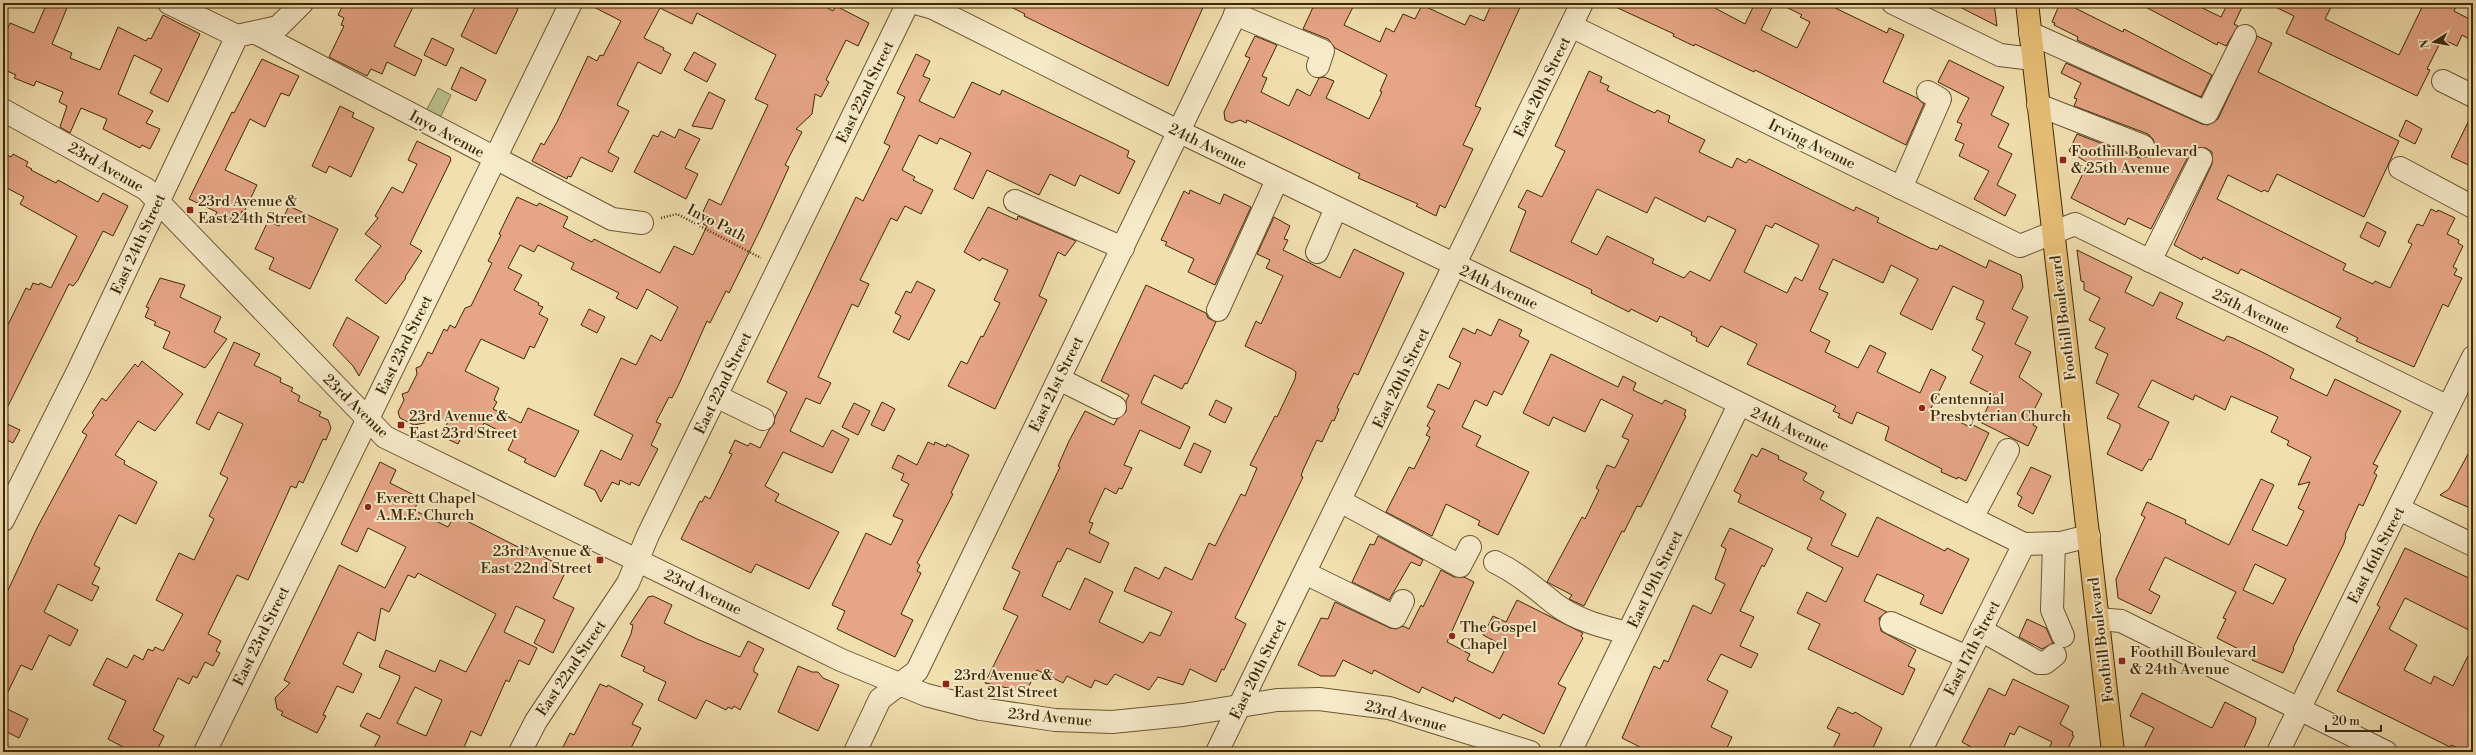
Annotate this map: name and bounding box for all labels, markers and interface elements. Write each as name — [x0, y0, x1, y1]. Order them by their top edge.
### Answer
north arrow — [2414, 22, 2454, 62]
street label: East 20th Street — [1510, 33, 1575, 141]
street label: East 22nd Street — [832, 37, 899, 146]
text: N — [2417, 38, 2433, 49]
street label: Inyo Avenue — [406, 107, 488, 162]
street label: Irving Avenue — [1765, 115, 1858, 174]
street label: 24th Avenue — [1166, 119, 1250, 174]
street label: 23rd Avenue — [65, 138, 147, 197]
place label: Foothill Boulevard & 25th Avenue — [2071, 142, 2198, 178]
marker: Foothill Boulevard & 25th Avenue — [2058, 155, 2068, 165]
street label: East 24th Street — [107, 190, 170, 298]
place label: 23rd Avenue & East 24th Street — [198, 192, 308, 228]
street label: Inyo Path — [684, 200, 750, 247]
marker: 23rd Avenue & East 24th Street — [185, 205, 195, 215]
street label: Foothill Boulevard — [2046, 254, 2081, 382]
street label: 24th Avenue — [1456, 261, 1541, 314]
street label: 25th Avenue — [2209, 285, 2293, 338]
street label: East 23rd Street — [372, 292, 437, 398]
street label: East 20th Street — [1369, 324, 1434, 432]
street label: East 22nd Street — [690, 328, 757, 437]
street label: East 21st Street — [1025, 333, 1088, 435]
street label: 23rd Avenue — [319, 370, 393, 442]
place label: Centennial Presbyterian Church — [1930, 390, 2071, 426]
street label: 24th Avenue — [1747, 403, 1832, 456]
marker: Centennial Presbyterian Church — [1917, 403, 1927, 413]
place label: 23rd Avenue & East 23rd Street — [409, 407, 518, 443]
marker: 23rd Avenue & East 23rd Street — [396, 420, 406, 430]
place label: Everett Chapel A.M.E. Church — [375, 489, 476, 525]
marker: Everett Chapel A.M.E. Church — [363, 502, 373, 512]
street label: East 16th Street — [2344, 503, 2409, 607]
street label: East 19th Street — [1624, 527, 1688, 631]
place label: 23rd Avenue & East 22nd Street — [481, 542, 593, 578]
marker: 23rd Avenue & East 22nd Street — [595, 555, 605, 565]
street label: 23rd Avenue — [661, 565, 745, 619]
street label: Foothill Boulevard — [2084, 576, 2119, 704]
street label: East 23rd Street — [229, 583, 294, 689]
street label: East 17th Street — [1940, 597, 2005, 699]
street label: East 20th Street — [1226, 615, 1291, 723]
street label: East 22nd Street — [532, 616, 611, 720]
place label: The Gospel Chapel — [1460, 618, 1537, 654]
marker: The Gospel Chapel — [1447, 631, 1457, 641]
place label: Foothill Boulevard & 24th Avenue — [2130, 643, 2257, 679]
marker: Foothill Boulevard & 24th Avenue — [2117, 656, 2127, 666]
place label: 23rd Avenue & East 21st Street — [954, 666, 1059, 702]
marker: 23rd Avenue & East 21st Street — [941, 679, 951, 689]
street label: 23rd Avenue — [1363, 696, 1449, 737]
street label: 23rd Avenue — [1007, 704, 1093, 731]
scale bar — [2326, 707, 2381, 733]
text: 20 m — [2332, 714, 2360, 729]

